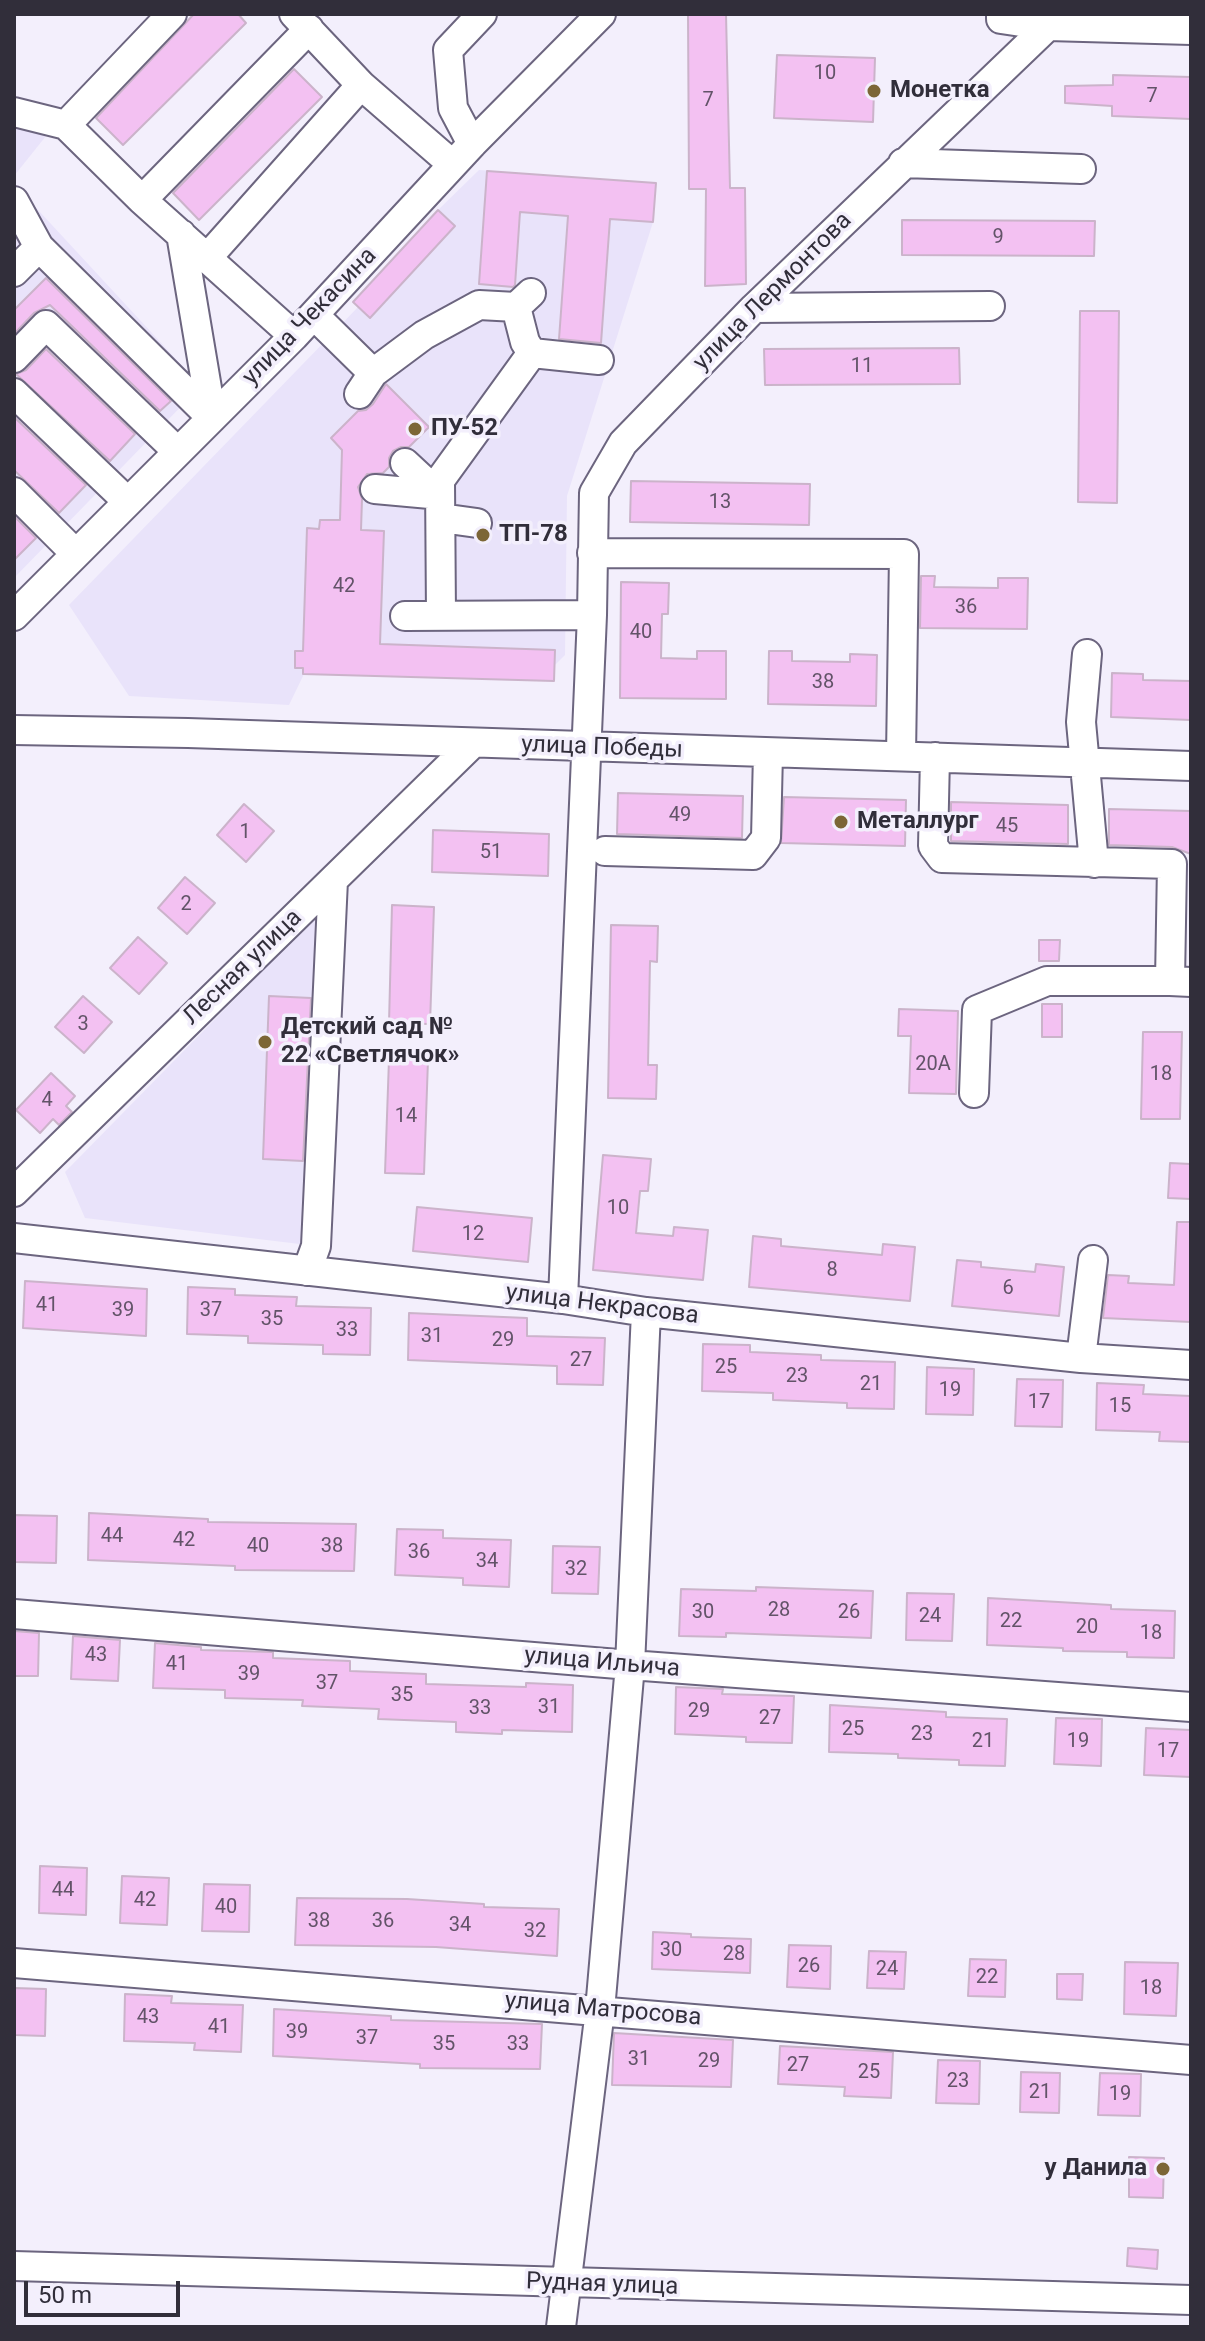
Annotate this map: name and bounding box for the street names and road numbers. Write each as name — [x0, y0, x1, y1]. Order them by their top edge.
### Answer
street label: улица Лермонтова — [688, 207, 858, 377]
street label: улица Чекасина — [237, 242, 383, 392]
street label: улица Победы — [521, 731, 683, 765]
street label: Лесная улица — [178, 904, 308, 1032]
street label: улица Некрасова — [504, 1279, 700, 1331]
street label: улица Ильича — [523, 1642, 681, 1684]
street label: улица Матросова — [503, 1987, 703, 2033]
street label: Рудная улица — [525, 2268, 679, 2302]

